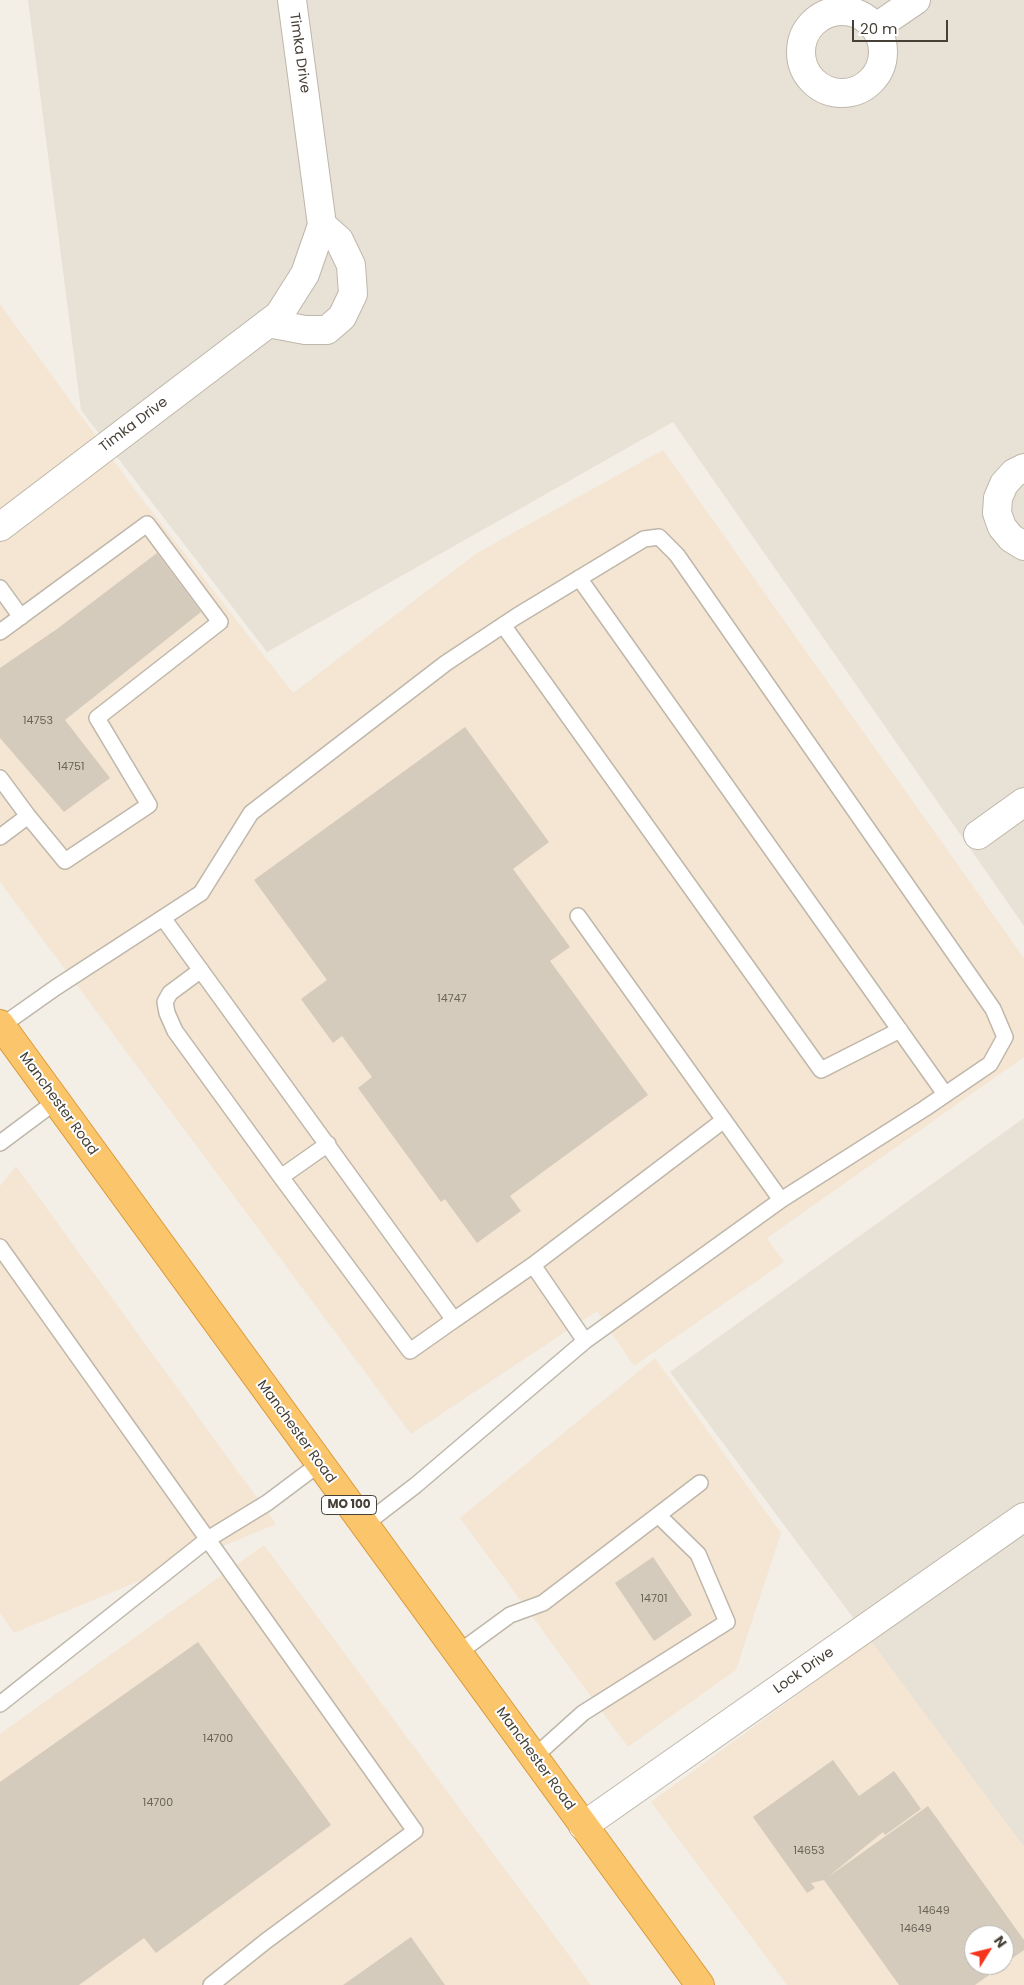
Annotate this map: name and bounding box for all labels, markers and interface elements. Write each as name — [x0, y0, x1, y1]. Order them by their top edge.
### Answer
scale bar — [854, 10, 950, 42]
street label: Timka Drive — [285, 12, 313, 94]
text: 20 m — [860, 18, 898, 39]
street label: Timka Drive — [97, 394, 171, 456]
house number: 14753 — [23, 714, 53, 728]
house number: 14751 — [58, 760, 84, 774]
house number: 14747 — [437, 992, 467, 1006]
street label: Manchester Road — [15, 1049, 101, 1159]
street label: Manchester Road — [253, 1377, 339, 1487]
road number: MO 100 — [322, 1496, 376, 1514]
house number: 14701 — [641, 1592, 667, 1606]
street label: Lock Drive — [771, 1644, 837, 1698]
street label: Manchester Road — [492, 1704, 578, 1814]
house number: 14700 — [203, 1732, 233, 1746]
house number: 14700 — [143, 1796, 173, 1810]
house number: 14653 — [794, 1844, 824, 1858]
house number: 14649 — [918, 1904, 950, 1918]
house number: 14649 — [900, 1922, 932, 1936]
north arrow — [964, 1925, 1014, 1975]
text: N — [989, 1932, 1012, 1952]

